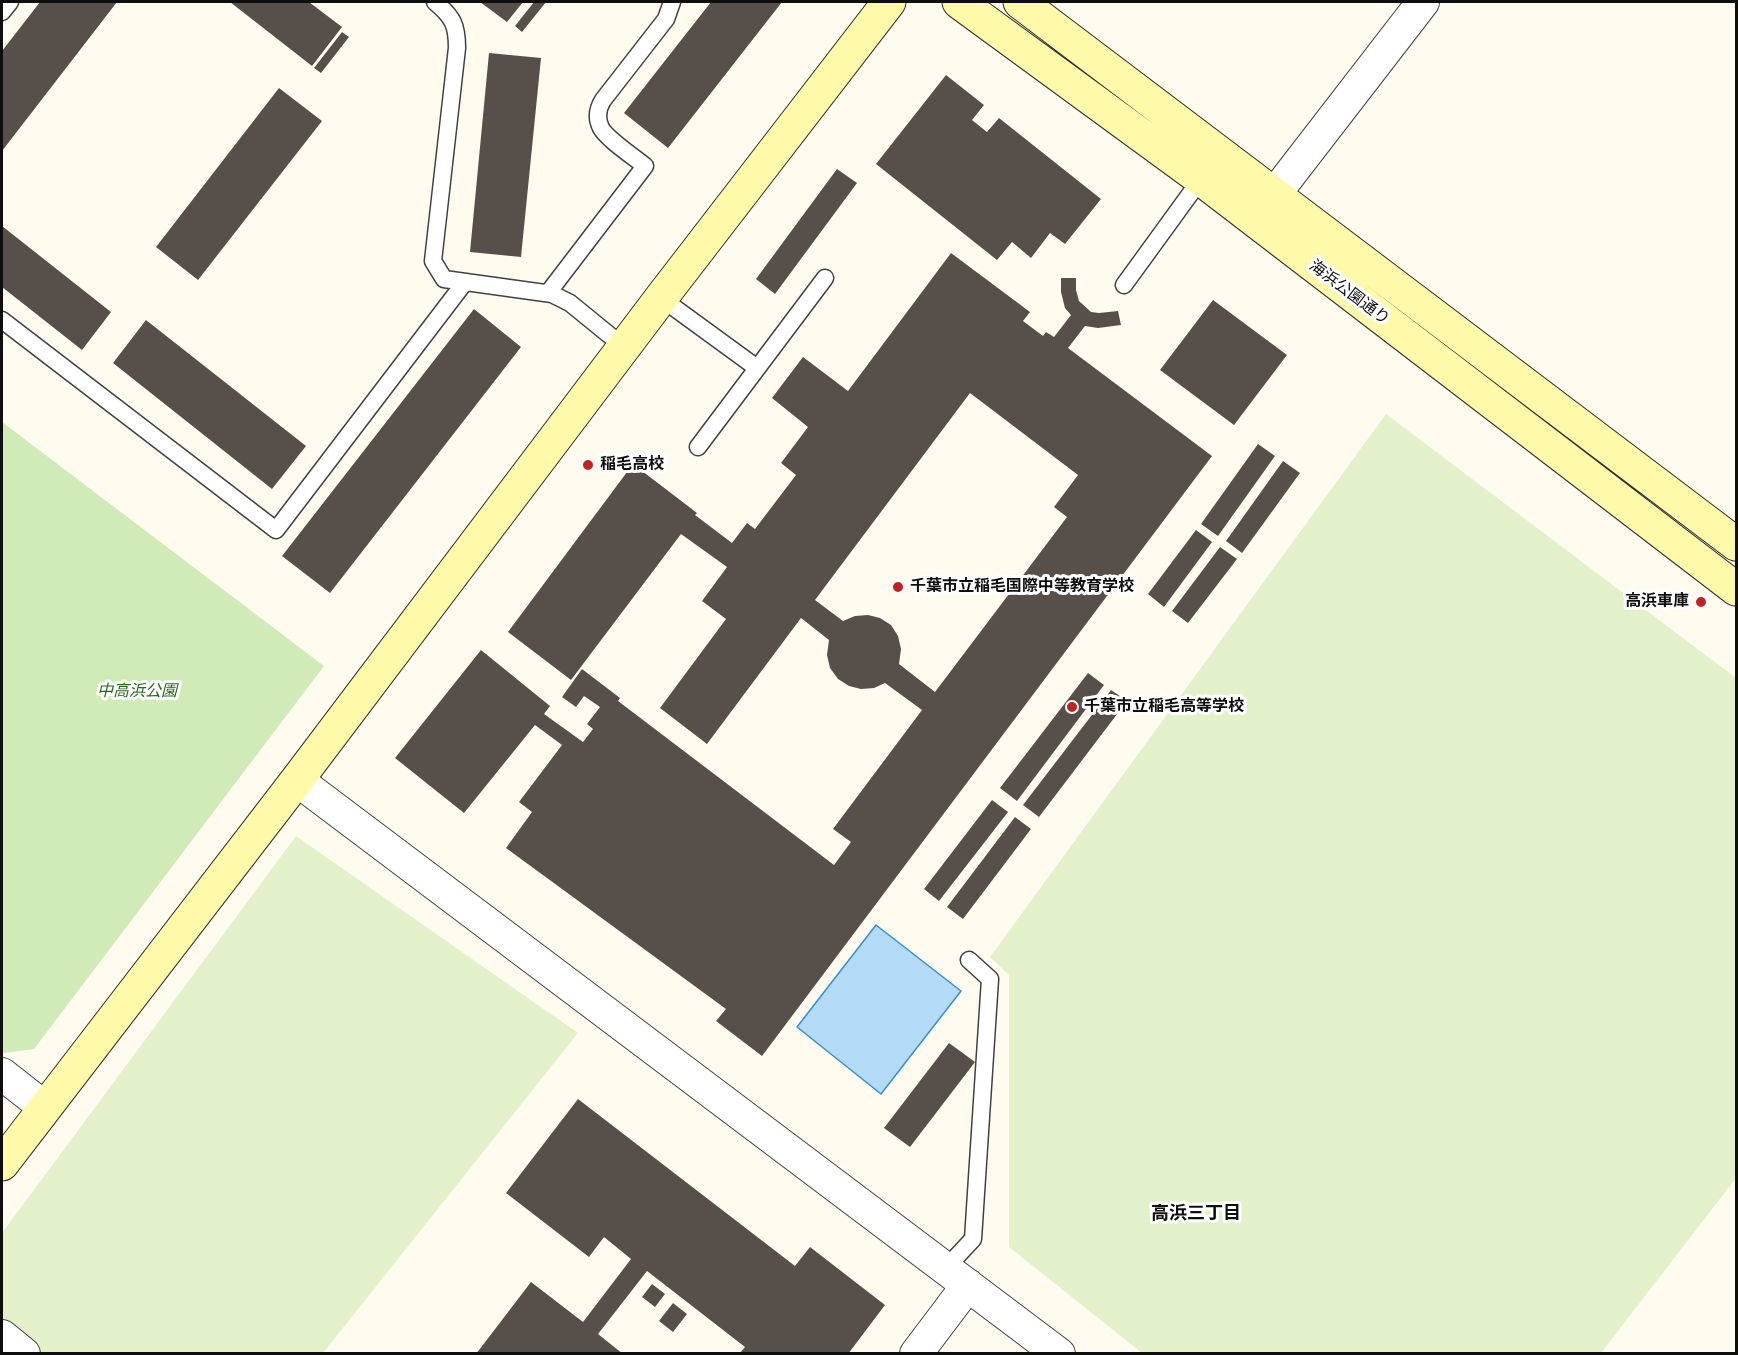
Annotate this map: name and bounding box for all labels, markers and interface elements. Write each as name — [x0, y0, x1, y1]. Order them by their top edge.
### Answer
street label: 海浜公園通り — [1305, 256, 1393, 330]
place label: 稲毛高校 — [600, 455, 664, 475]
marker: 稲毛高校 — [581, 458, 595, 472]
place label: 千葉市立稲毛国際中等教育学校 — [910, 577, 1134, 597]
marker: 千葉市立稲毛国際中等教育学校 — [891, 580, 905, 594]
place label: 高浜車庫 — [1625, 592, 1689, 612]
marker: 高浜車庫 — [1694, 595, 1708, 609]
park label: 中高浜公園 — [97, 682, 177, 702]
place label: 千葉市立稲毛高等学校 — [1084, 697, 1244, 717]
marker: 千葉市立稲毛高等学校 — [1065, 700, 1079, 714]
district label: 高浜三丁目 — [1151, 1203, 1241, 1225]

